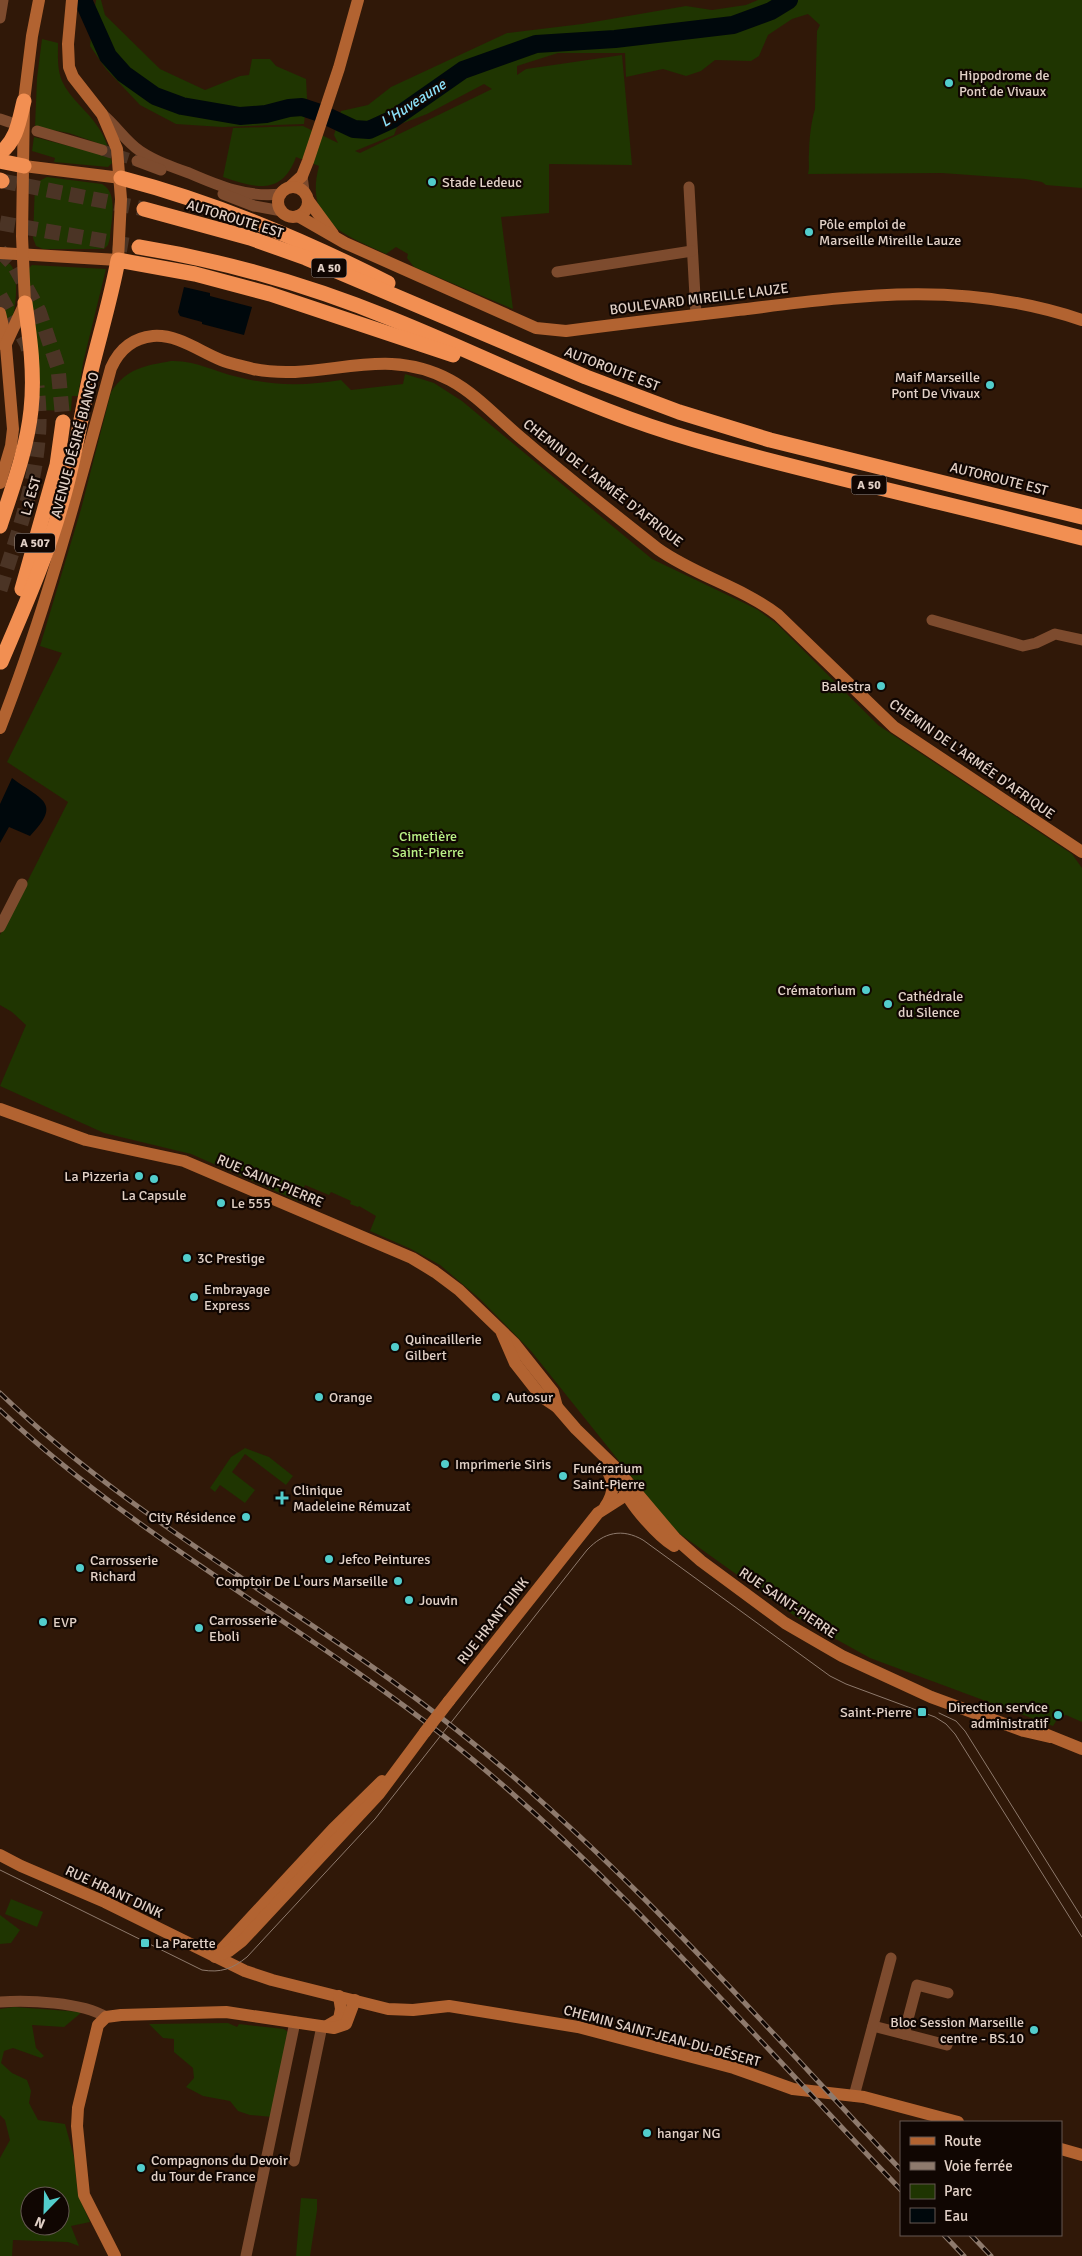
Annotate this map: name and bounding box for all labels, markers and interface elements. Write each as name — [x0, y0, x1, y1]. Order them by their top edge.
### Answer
place label: Hippodrome de Pont de Vivaux — [959, 67, 1050, 100]
water label: L'Huveaune — [377, 74, 450, 131]
marker: Hippodrome de Pont de Vivaux — [943, 77, 955, 89]
place label: Stade Ledeuc — [442, 174, 522, 191]
marker: Stade Ledeuc — [426, 176, 438, 188]
street label: AUTOROUTE EST — [185, 196, 286, 242]
place label: Pôle emploi de Marseille Mireille Lauze — [819, 216, 961, 249]
marker: Pôle emploi de Marseille Mireille Lauze — [803, 226, 815, 238]
road number: A 50 — [312, 258, 346, 278]
street label: BOULEVARD MIREILLE LAUZE — [609, 280, 789, 318]
street label: AUTOROUTE EST — [562, 343, 662, 395]
place label: Maif Marseille Pont De Vivaux — [891, 369, 981, 402]
street label: AVENUE DÉSIRÉ BIANCO — [47, 370, 103, 520]
marker: Maif Marseille Pont De Vivaux — [984, 379, 996, 391]
street label: CHEMIN DE L'ARMÉE D'AFRIQUE — [520, 415, 686, 551]
street label: AUTOROUTE EST — [948, 459, 1050, 499]
street label: L2 EST — [17, 474, 45, 518]
road number: A 50 — [852, 476, 886, 494]
road number: A 507 — [15, 534, 55, 552]
place label: Balestra — [821, 678, 871, 695]
marker: Balestra — [875, 680, 887, 692]
street label: CHEMIN DE L'ARMÉE D'AFRIQUE — [886, 695, 1058, 823]
park label: Cimetière Saint-Pierre — [392, 828, 464, 861]
place label: Crématorium — [777, 982, 856, 999]
marker: Crématorium — [860, 984, 872, 996]
place label: Cathédrale du Silence — [898, 988, 963, 1021]
marker: Cathédrale du Silence — [882, 998, 894, 1010]
street label: RUE SAINT-PIERRE — [214, 1151, 326, 1211]
place label: La Pizzeria — [64, 1168, 129, 1185]
marker: La Pizzeria — [133, 1170, 145, 1182]
marker: La Capsule — [148, 1173, 160, 1185]
place label: La Capsule — [122, 1187, 186, 1204]
place label: Le 555 — [231, 1195, 271, 1212]
marker: Le 555 — [215, 1197, 227, 1209]
place label: 3C Prestige — [197, 1250, 265, 1267]
marker: 3C Prestige — [181, 1252, 193, 1264]
place label: Embrayage Express — [204, 1281, 270, 1314]
marker: Embrayage Express — [188, 1291, 200, 1303]
place label: Quincaillerie Gilbert — [405, 1331, 482, 1364]
marker: Quincaillerie Gilbert — [389, 1341, 401, 1353]
place label: Orange — [329, 1389, 372, 1406]
place label: Autosur — [506, 1389, 554, 1406]
marker: Orange — [313, 1391, 325, 1403]
marker: Autosur — [490, 1391, 502, 1403]
place label: Imprimerie Siris — [455, 1456, 551, 1473]
marker: Imprimerie Siris — [439, 1458, 451, 1470]
place label: Funérarium Saint-Pierre — [573, 1460, 645, 1493]
marker: Funérarium Saint-Pierre — [557, 1470, 569, 1482]
place label: Clinique Madeleine Rémuzat — [293, 1482, 411, 1515]
marker: Clinique Madeleine Rémuzat — [275, 1491, 289, 1505]
place label: City Résidence — [148, 1509, 236, 1526]
marker: City Résidence — [240, 1511, 252, 1523]
place label: Jefco Peintures — [339, 1551, 430, 1568]
place label: Carrosserie Richard — [90, 1552, 158, 1585]
marker: Jefco Peintures — [323, 1553, 335, 1565]
marker: Carrosserie Richard — [74, 1562, 86, 1574]
street label: RUE SAINT-PIERRE — [736, 1564, 840, 1642]
place label: Comptoir De L'ours Marseille — [216, 1573, 388, 1590]
street label: RUE HRANT DINK — [454, 1574, 533, 1668]
marker: Comptoir De L'ours Marseille — [392, 1575, 404, 1587]
place label: Jouvin — [419, 1592, 458, 1609]
marker: Jouvin — [403, 1594, 415, 1606]
place label: Carrosserie Eboli — [209, 1612, 277, 1645]
place label: EVP — [53, 1614, 77, 1631]
marker: EVP — [37, 1616, 49, 1628]
marker: Carrosserie Eboli — [193, 1622, 205, 1634]
place label: Direction service administratif — [948, 1699, 1049, 1732]
place label: Saint-Pierre — [840, 1704, 912, 1721]
marker: Saint-Pierre — [916, 1706, 928, 1718]
marker: Direction service administratif — [1052, 1709, 1064, 1721]
street label: RUE HRANT DINK — [63, 1862, 166, 1922]
place label: La Parette — [155, 1935, 216, 1952]
marker: La Parette — [139, 1937, 151, 1949]
street label: CHEMIN SAINT-JEAN-DU-DÉSERT — [562, 2002, 762, 2070]
place label: Bloc Session Marseille centre - BS.10 — [890, 2014, 1024, 2047]
marker: Bloc Session Marseille centre - BS.10 — [1028, 2024, 1040, 2036]
legend — [900, 2121, 1062, 2236]
place label: hangar NG — [657, 2125, 721, 2142]
marker: hangar NG — [641, 2127, 653, 2139]
text: Route — [944, 2132, 981, 2150]
place label: Compagnons du Devoir du Tour de France — [151, 2152, 289, 2185]
text: Voie ferrée — [944, 2157, 1013, 2175]
marker: Compagnons du Devoir du Tour de France — [135, 2162, 147, 2174]
text: Parc — [944, 2182, 972, 2200]
north arrow — [20, 2186, 70, 2236]
text: Eau — [944, 2207, 968, 2225]
text: N — [32, 2213, 48, 2232]

